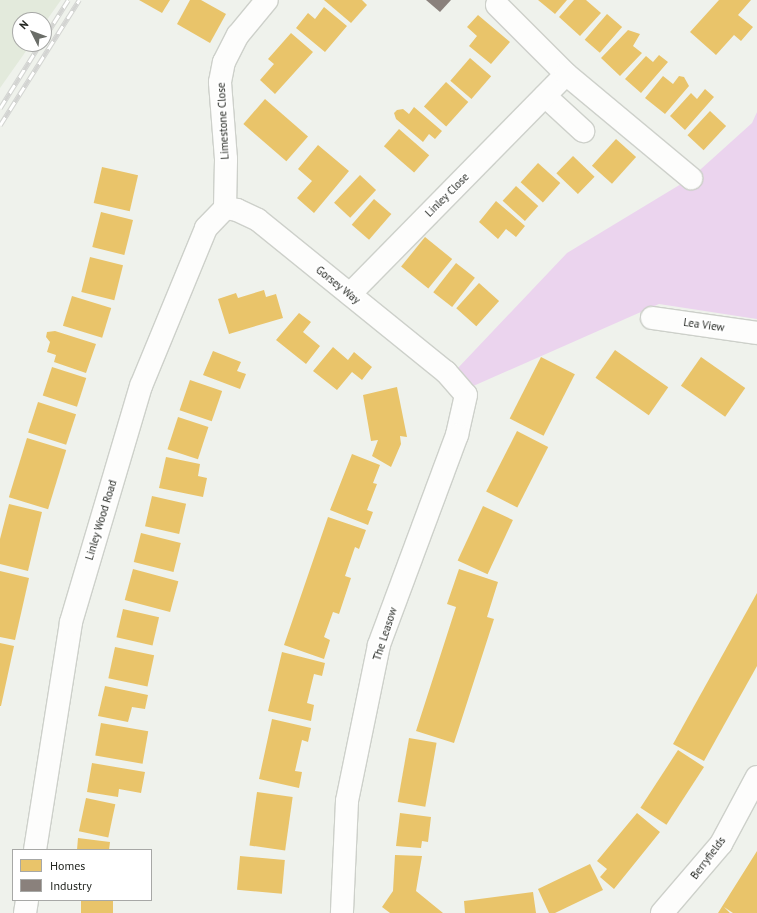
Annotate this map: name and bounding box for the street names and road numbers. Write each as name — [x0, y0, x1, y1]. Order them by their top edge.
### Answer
street label: Limestone Close — [214, 82, 232, 160]
street label: Linley Close — [422, 170, 472, 220]
street label: Gorsey Way — [313, 263, 363, 307]
street label: Lea View — [682, 316, 726, 334]
street label: Linley Wood Road — [82, 478, 120, 562]
street label: The Leasow — [370, 606, 400, 662]
street label: Berryfields — [688, 834, 728, 882]

